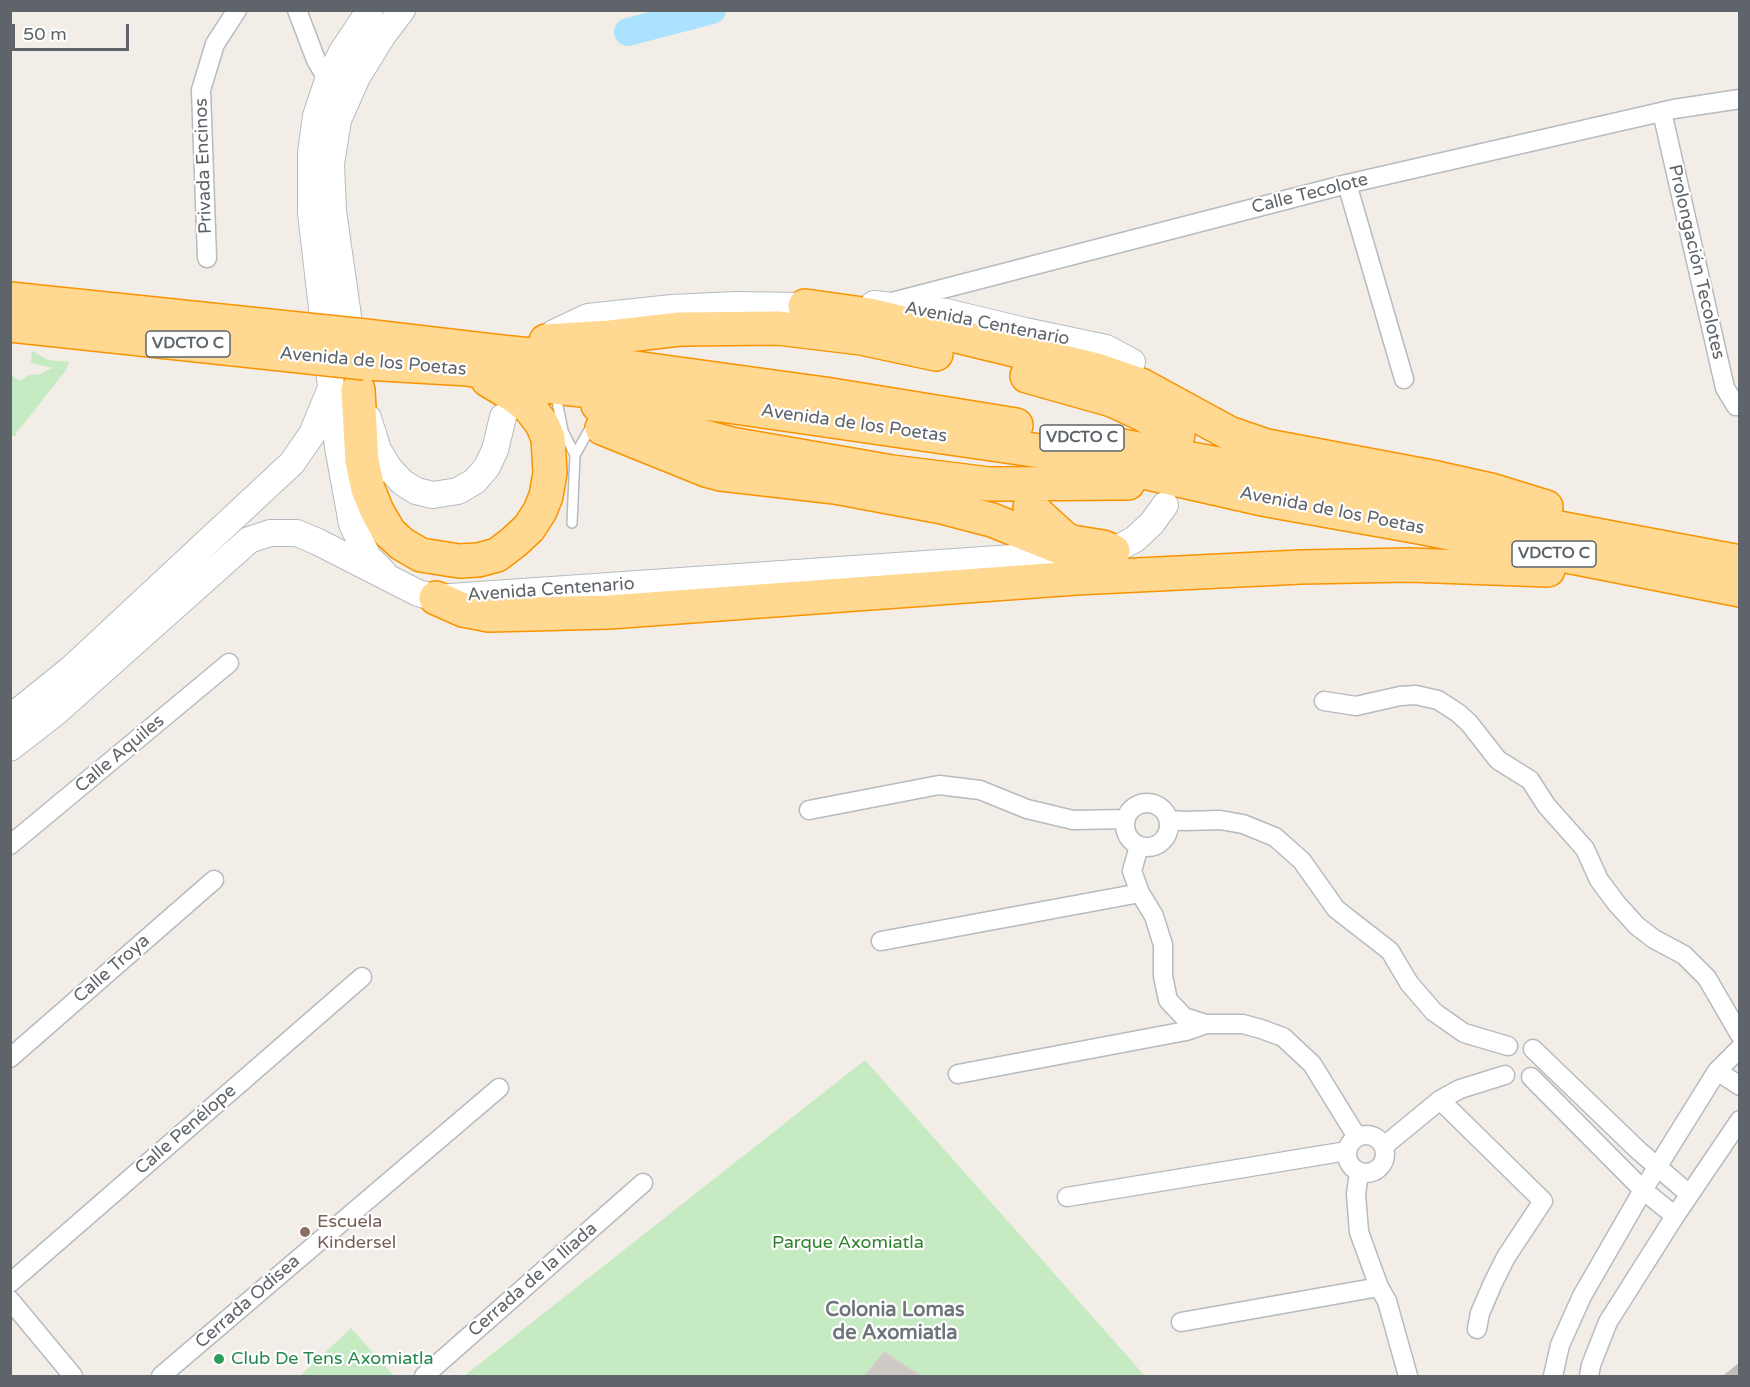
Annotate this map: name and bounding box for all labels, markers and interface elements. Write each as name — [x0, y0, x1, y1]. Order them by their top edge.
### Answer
scale bar — [15, 12, 132, 50]
text: 50 m — [23, 23, 67, 45]
street label: Privada Encinos — [191, 98, 217, 234]
street label: Prolongación Tecolotes — [1663, 162, 1729, 362]
street label: Calle Tecolote — [1250, 169, 1370, 219]
street label: Avenida Centenario — [903, 297, 1071, 351]
road number: VDCTO C — [146, 331, 230, 357]
street label: Avenida de los Poetas — [279, 343, 467, 381]
street label: Avenida de los Poetas — [760, 400, 948, 448]
road number: VDCTO C — [1040, 425, 1124, 451]
street label: Avenida de los Poetas — [1238, 483, 1426, 539]
road number: VDCTO C — [1512, 541, 1596, 567]
street label: Avenida Centenario — [467, 573, 635, 607]
street label: Calle Aquiles — [71, 710, 169, 798]
street label: Calle Troya — [70, 930, 154, 1008]
street label: Calle Penélope — [131, 1080, 241, 1180]
place label: Escuela Kindersel — [317, 1211, 396, 1254]
street label: Cerrada de la Iliada — [464, 1218, 602, 1342]
marker: Escuela Kindersel — [298, 1225, 312, 1239]
park label: Parque Axomiatla — [772, 1232, 924, 1254]
street label: Cerrada Odisea — [191, 1251, 305, 1353]
district label: Colonia Lomas de Axomiatla — [825, 1299, 965, 1346]
place label: Club De Tens Axomiatla — [231, 1348, 434, 1370]
marker: Club De Tens Axomiatla — [212, 1352, 226, 1366]

